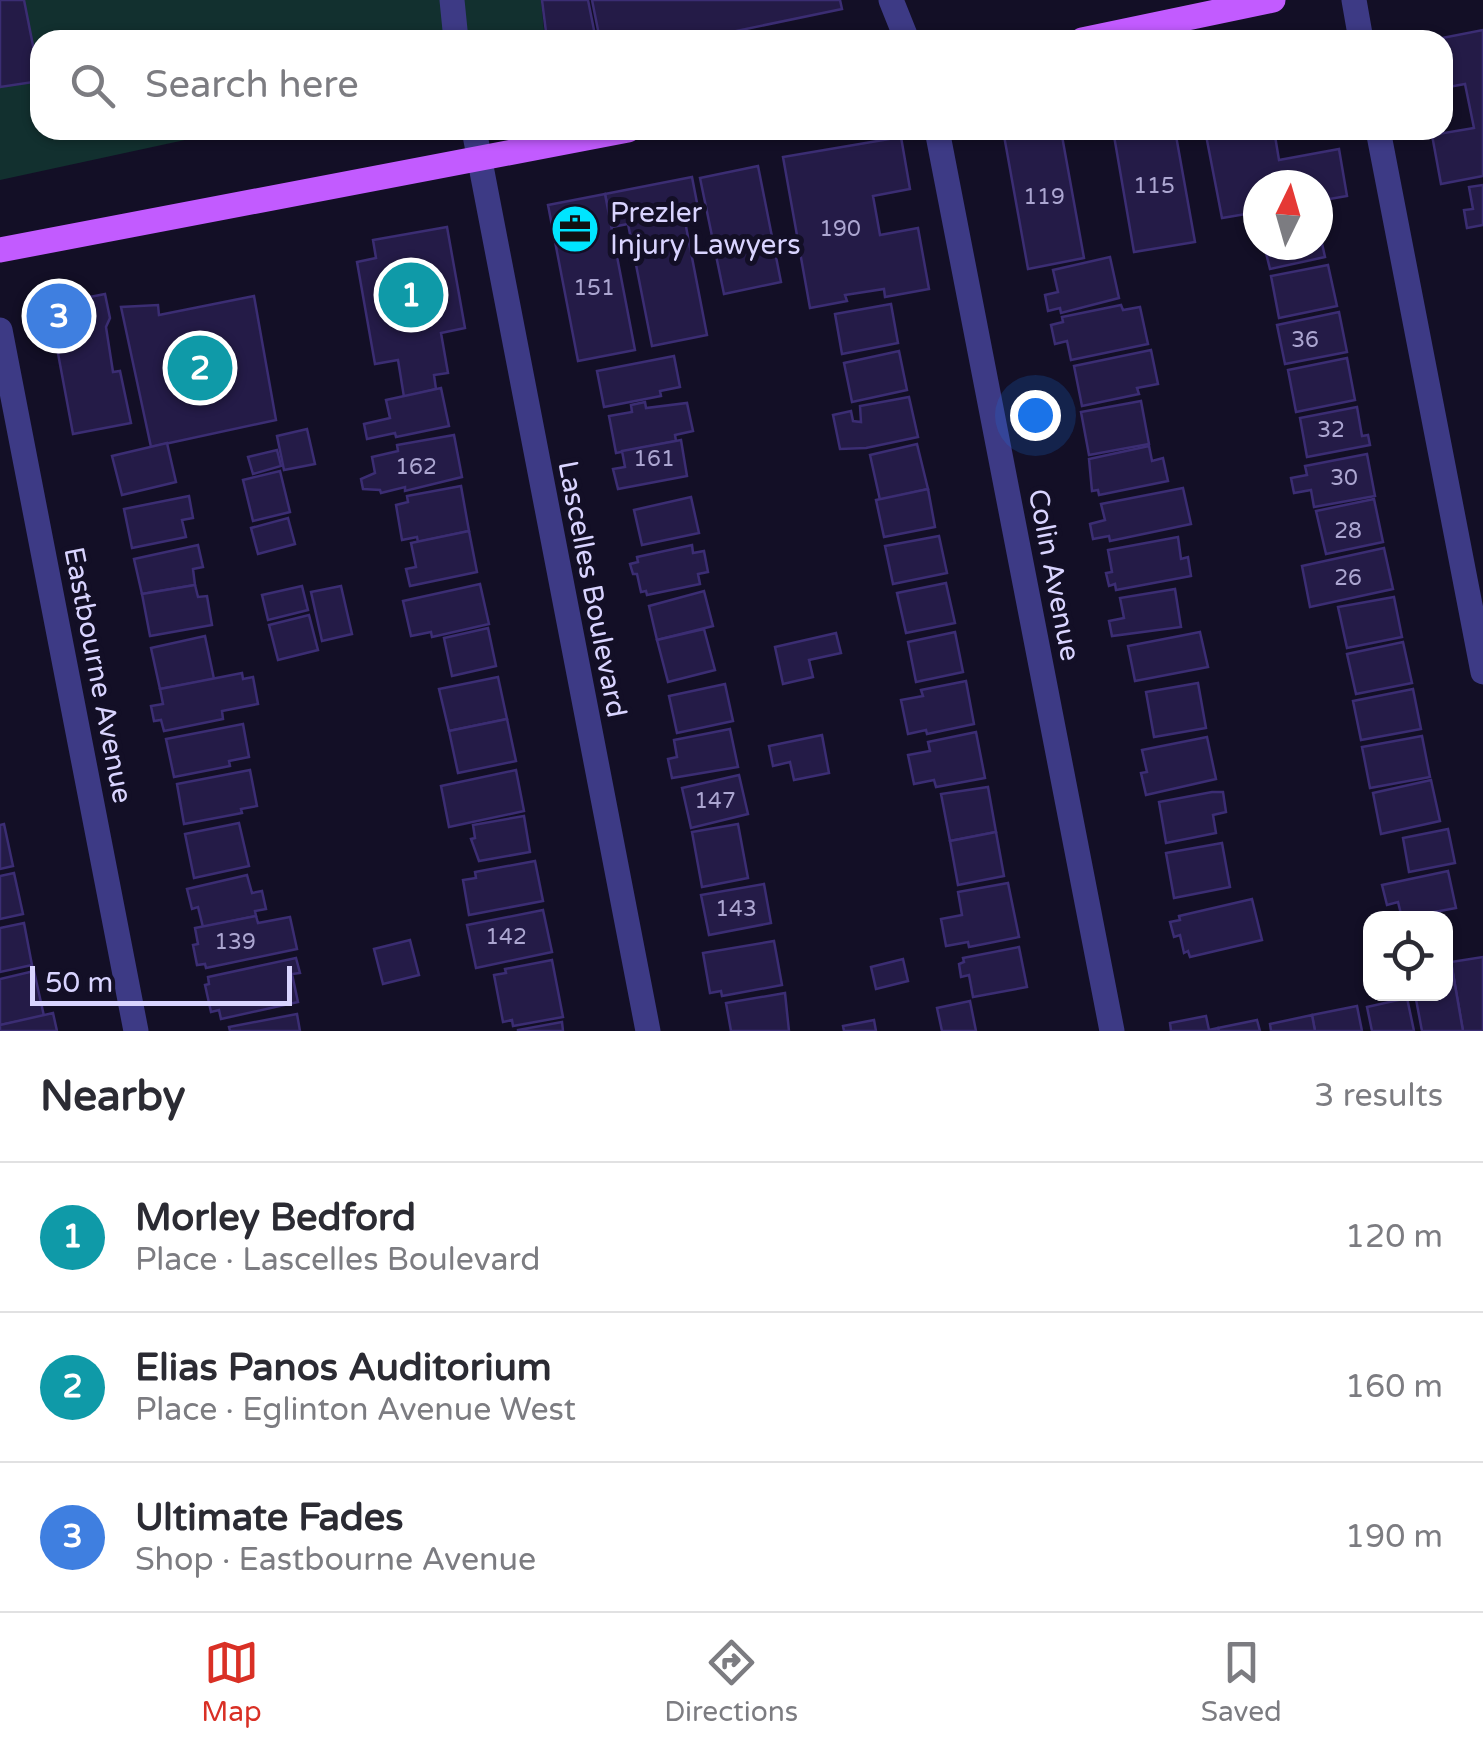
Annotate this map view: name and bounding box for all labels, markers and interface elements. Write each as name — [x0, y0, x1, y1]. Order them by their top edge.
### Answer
search box — [30, 30, 1453, 140]
icon: search — [65, 58, 120, 113]
text: Search here — [145, 62, 359, 108]
north arrow — [1243, 170, 1333, 260]
house number: 115 — [1133, 173, 1175, 199]
house number: 119 — [1023, 184, 1065, 210]
place label: Prezler Injury Lawyers — [610, 196, 801, 262]
office icon: Prezler Injury Lawyers — [549, 203, 601, 255]
house number: 190 — [819, 216, 861, 242]
pin: 1 — [378, 258, 444, 332]
house number: 151 — [573, 275, 615, 301]
pin: 3 — [27, 278, 92, 354]
house number: 36 — [1291, 327, 1319, 353]
pin: 2 — [168, 330, 232, 406]
your location — [1010, 390, 1061, 441]
house number: 32 — [1317, 417, 1345, 443]
house number: 161 — [633, 446, 675, 472]
house number: 162 — [395, 454, 437, 480]
street label: Lascelles Boulevard — [550, 458, 634, 720]
house number: 30 — [1330, 465, 1358, 491]
street label: Colin Avenue — [1021, 486, 1087, 664]
house number: 28 — [1334, 518, 1362, 544]
street label: Eastbourne Avenue — [56, 544, 140, 806]
house number: 26 — [1334, 565, 1362, 591]
house number: 147 — [694, 788, 736, 814]
house number: 143 — [715, 896, 757, 922]
map controls — [1363, 911, 1453, 1001]
button: locate — [1363, 911, 1453, 1001]
house number: 142 — [485, 924, 527, 950]
house number: 139 — [214, 929, 256, 955]
scale bar — [30, 961, 292, 1006]
text: 50 m — [45, 966, 113, 1000]
text: Nearby — [40, 1071, 185, 1122]
text: 3 results — [1314, 1077, 1443, 1115]
text: Morley Bedford — [135, 1195, 416, 1241]
text: 1 — [62, 1218, 83, 1256]
text: 120 m — [1345, 1218, 1443, 1256]
text: Place · Lascelles Boulevard — [135, 1241, 540, 1279]
text: Elias Panos Auditorium — [135, 1345, 552, 1391]
text: 2 — [62, 1368, 83, 1406]
text: 160 m — [1345, 1368, 1443, 1406]
text: Place · Eglinton Avenue West — [135, 1391, 576, 1429]
text: Ultimate Fades — [135, 1495, 403, 1541]
text: 3 — [62, 1518, 83, 1556]
text: 190 m — [1345, 1518, 1443, 1556]
text: Shop · Eastbourne Avenue — [135, 1541, 536, 1579]
tab: Map — [201, 1635, 262, 1729]
tab: Directions — [664, 1635, 798, 1729]
tab: Saved — [1201, 1635, 1282, 1729]

